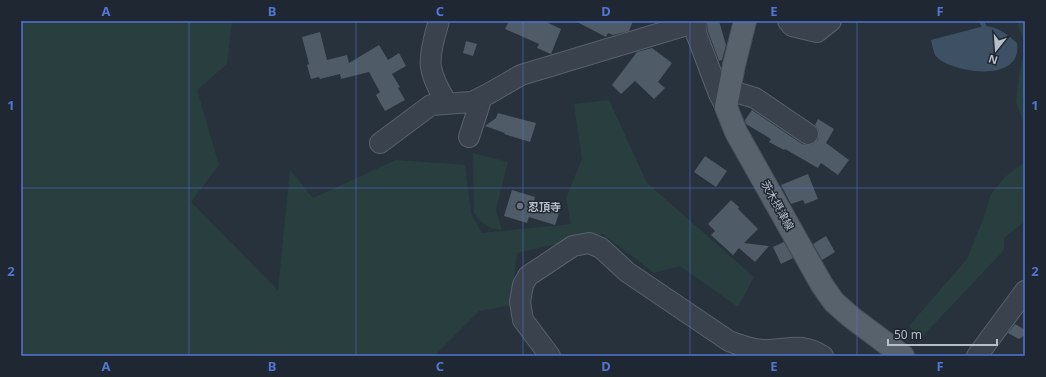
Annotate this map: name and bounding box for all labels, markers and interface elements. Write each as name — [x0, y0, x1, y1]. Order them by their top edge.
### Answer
text: A — [102, 2, 111, 20]
text: B — [268, 2, 276, 20]
text: C — [436, 2, 444, 20]
text: D — [601, 2, 611, 20]
text: E — [770, 2, 778, 20]
text: F — [936, 2, 944, 20]
north arrow — [976, 30, 1016, 70]
text: N — [986, 52, 999, 69]
text: 1 — [7, 96, 15, 114]
text: 1 — [1031, 96, 1039, 114]
street label: 茨木摂津線 — [758, 177, 798, 233]
place label: 忍頂寺 — [528, 199, 561, 214]
marker: 忍頂寺 — [515, 201, 525, 211]
text: 2 — [7, 262, 15, 280]
text: 2 — [1031, 262, 1039, 280]
scale bar — [888, 321, 997, 347]
text: 50 m — [894, 326, 922, 343]
text: A — [102, 357, 111, 375]
text: B — [268, 357, 276, 375]
text: C — [436, 357, 444, 375]
text: D — [601, 357, 611, 375]
text: E — [770, 357, 778, 375]
text: F — [936, 357, 944, 375]

